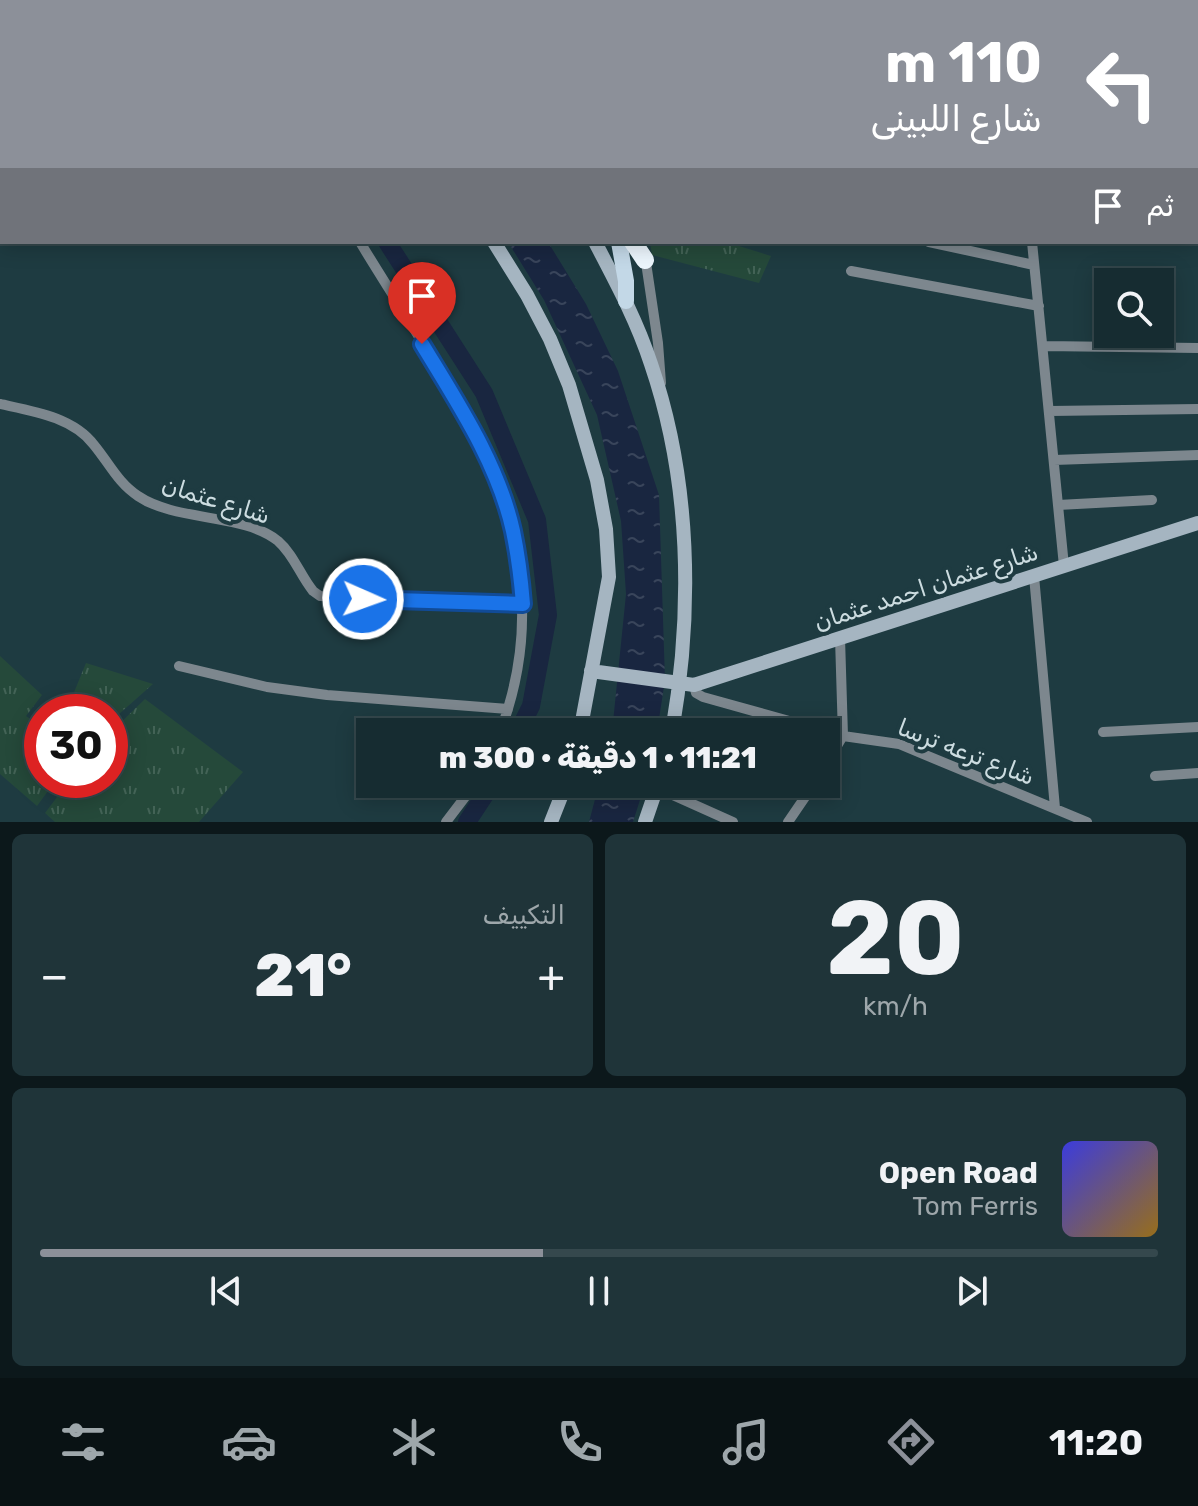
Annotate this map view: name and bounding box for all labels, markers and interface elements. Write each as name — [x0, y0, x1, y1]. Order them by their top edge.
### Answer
text: 110 m — [885, 30, 1042, 96]
icon: left — [1070, 32, 1174, 136]
text: شارع اللبينى — [870, 97, 1042, 140]
icon: arrive — [1086, 184, 1130, 228]
text: ثم — [1146, 188, 1174, 224]
pin — [388, 262, 456, 344]
map controls — [1094, 268, 1174, 348]
button: search — [1094, 268, 1174, 348]
icon: arrive — [400, 274, 444, 318]
street label: شارع عثمان — [158, 470, 274, 532]
street label: شارع عثمان احمد عثمان — [811, 538, 1042, 638]
position arrow — [321, 557, 405, 641]
speed limit sign: 30 — [24, 694, 128, 798]
street label: شارع ترعه ترسا — [893, 713, 1038, 793]
text: 11:21 · 1 دقيقة · 300 m — [439, 740, 757, 776]
text: 20 — [826, 877, 965, 1000]
text: التكييف — [483, 900, 565, 931]
text: 21° — [254, 940, 352, 1011]
text: − — [40, 950, 69, 1002]
text: + — [538, 950, 565, 1002]
text: km/h — [863, 991, 928, 1022]
text: Open Road — [879, 1155, 1038, 1191]
text: Tom Ferris — [912, 1191, 1038, 1222]
icon: previous — [204, 1269, 248, 1313]
icon: pause — [577, 1269, 621, 1313]
icon: next — [950, 1269, 994, 1313]
icon: filters — [55, 1414, 111, 1470]
icon: car — [221, 1414, 277, 1470]
icon: climate — [386, 1414, 442, 1470]
icon: phone — [552, 1414, 608, 1470]
icon: music — [718, 1414, 774, 1470]
icon: directions — [883, 1414, 939, 1470]
text: 11:20 — [1049, 1421, 1143, 1464]

